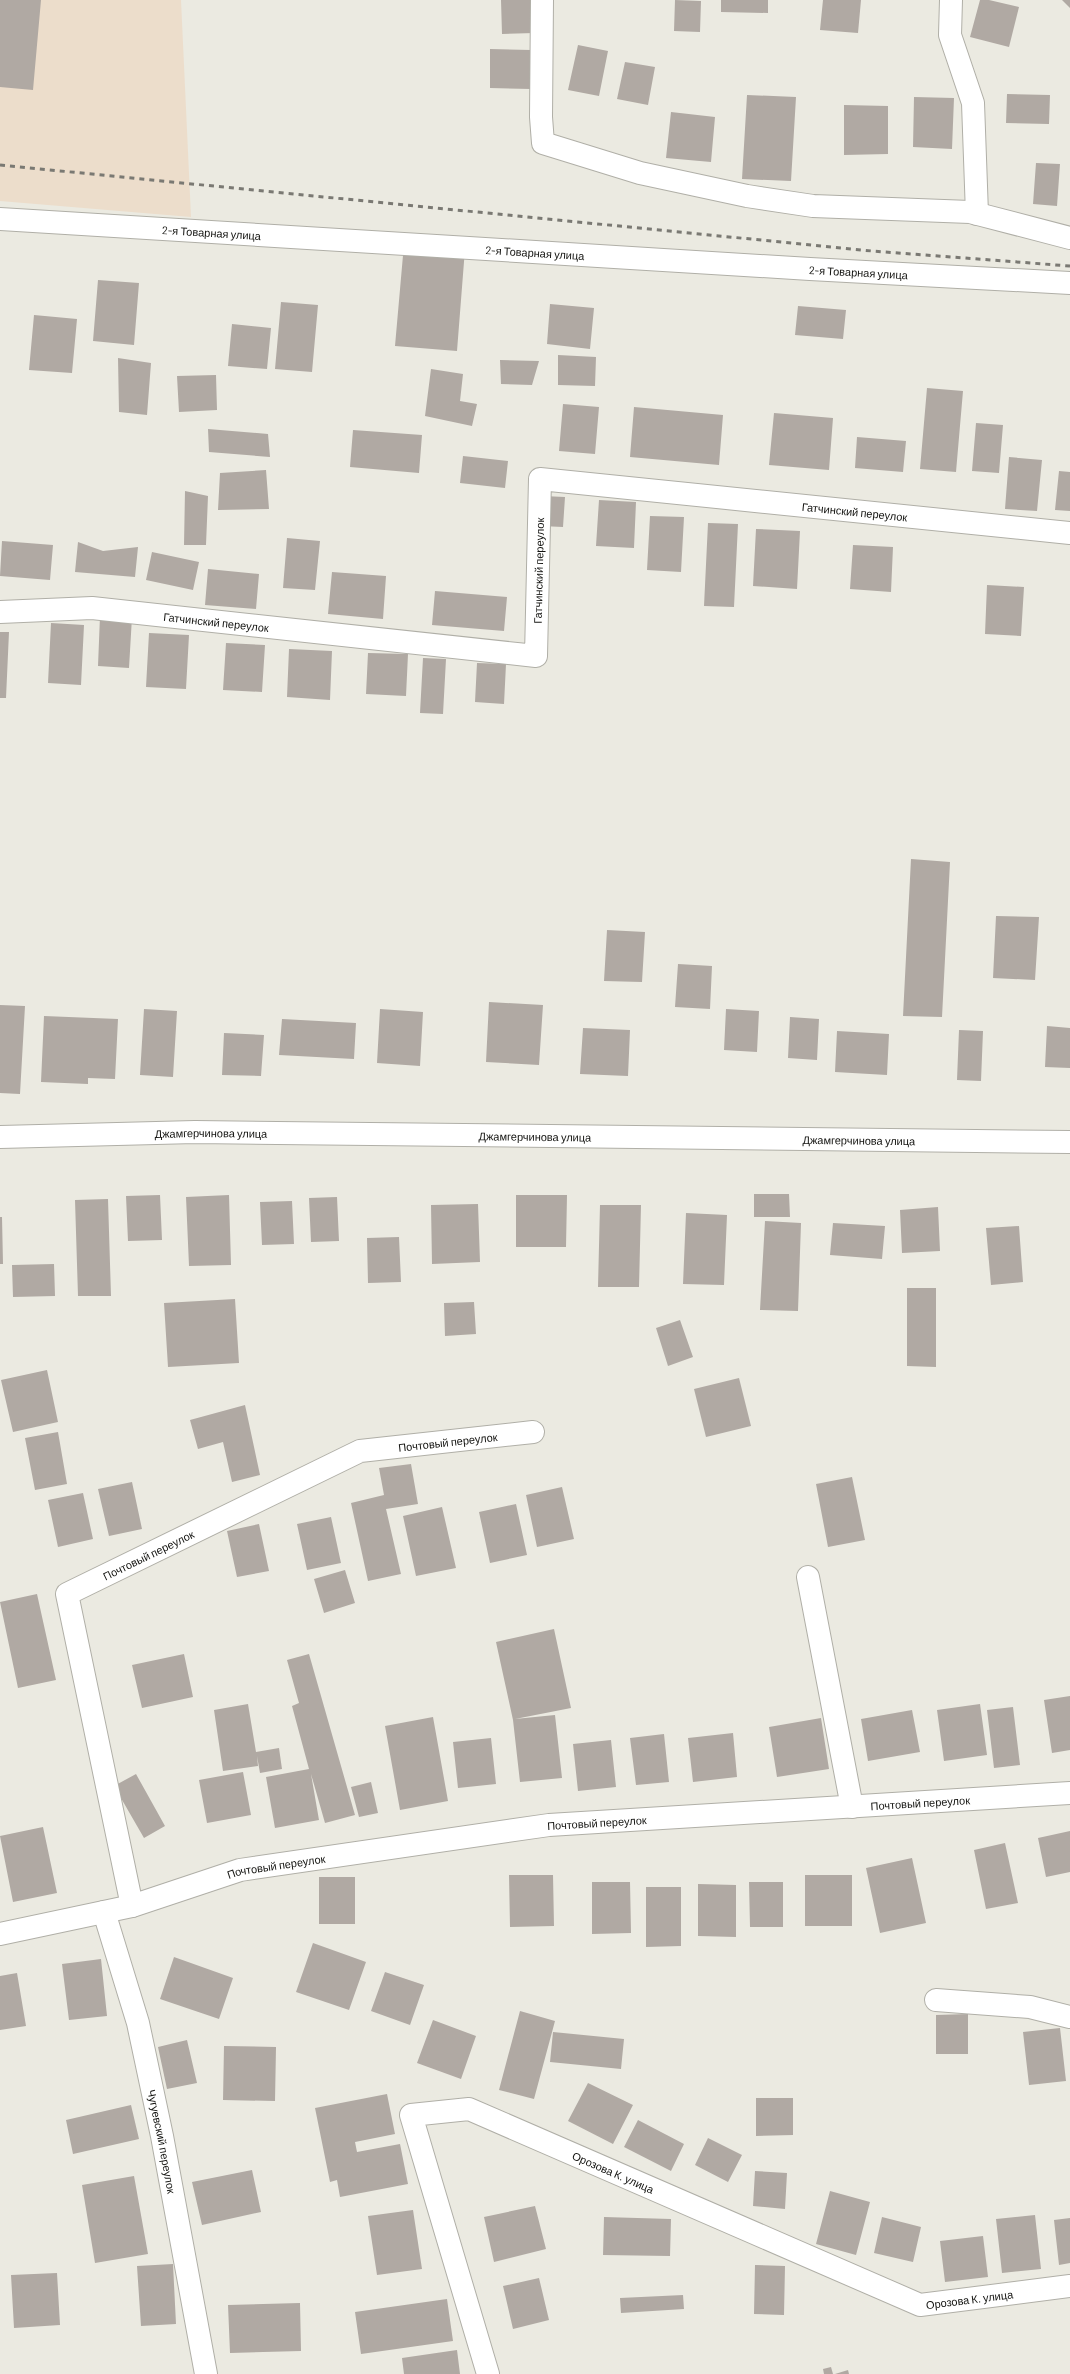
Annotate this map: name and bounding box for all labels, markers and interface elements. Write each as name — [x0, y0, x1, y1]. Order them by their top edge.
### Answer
street label: 2-я Товарная улица — [162, 223, 262, 242]
street label: 2-я Товарная улица — [485, 242, 586, 262]
street label: 2-я Товарная улица — [809, 262, 909, 281]
street label: Гатчинский переулок — [801, 499, 908, 523]
street label: Гатчинский переулок — [530, 517, 546, 624]
street label: Гатчинский переулок — [163, 609, 270, 634]
street label: Джамгерчинова улица — [154, 1125, 268, 1140]
street label: Джамгерчинова улица — [478, 1129, 592, 1143]
street label: Джамгерчинова улица — [802, 1132, 916, 1147]
street label: Почтовый переулок — [397, 1429, 498, 1453]
street label: Почтовый переулок — [101, 1527, 196, 1582]
street label: Почтовый переулок — [870, 1793, 971, 1812]
street label: Почтовый переулок — [547, 1813, 647, 1832]
street label: Почтовый переулок — [225, 1851, 326, 1880]
street label: Чугуевский переулок — [146, 2088, 179, 2195]
street label: Орозова К. улица — [571, 2148, 657, 2196]
street label: Орозова К. улица — [925, 2287, 1015, 2311]

